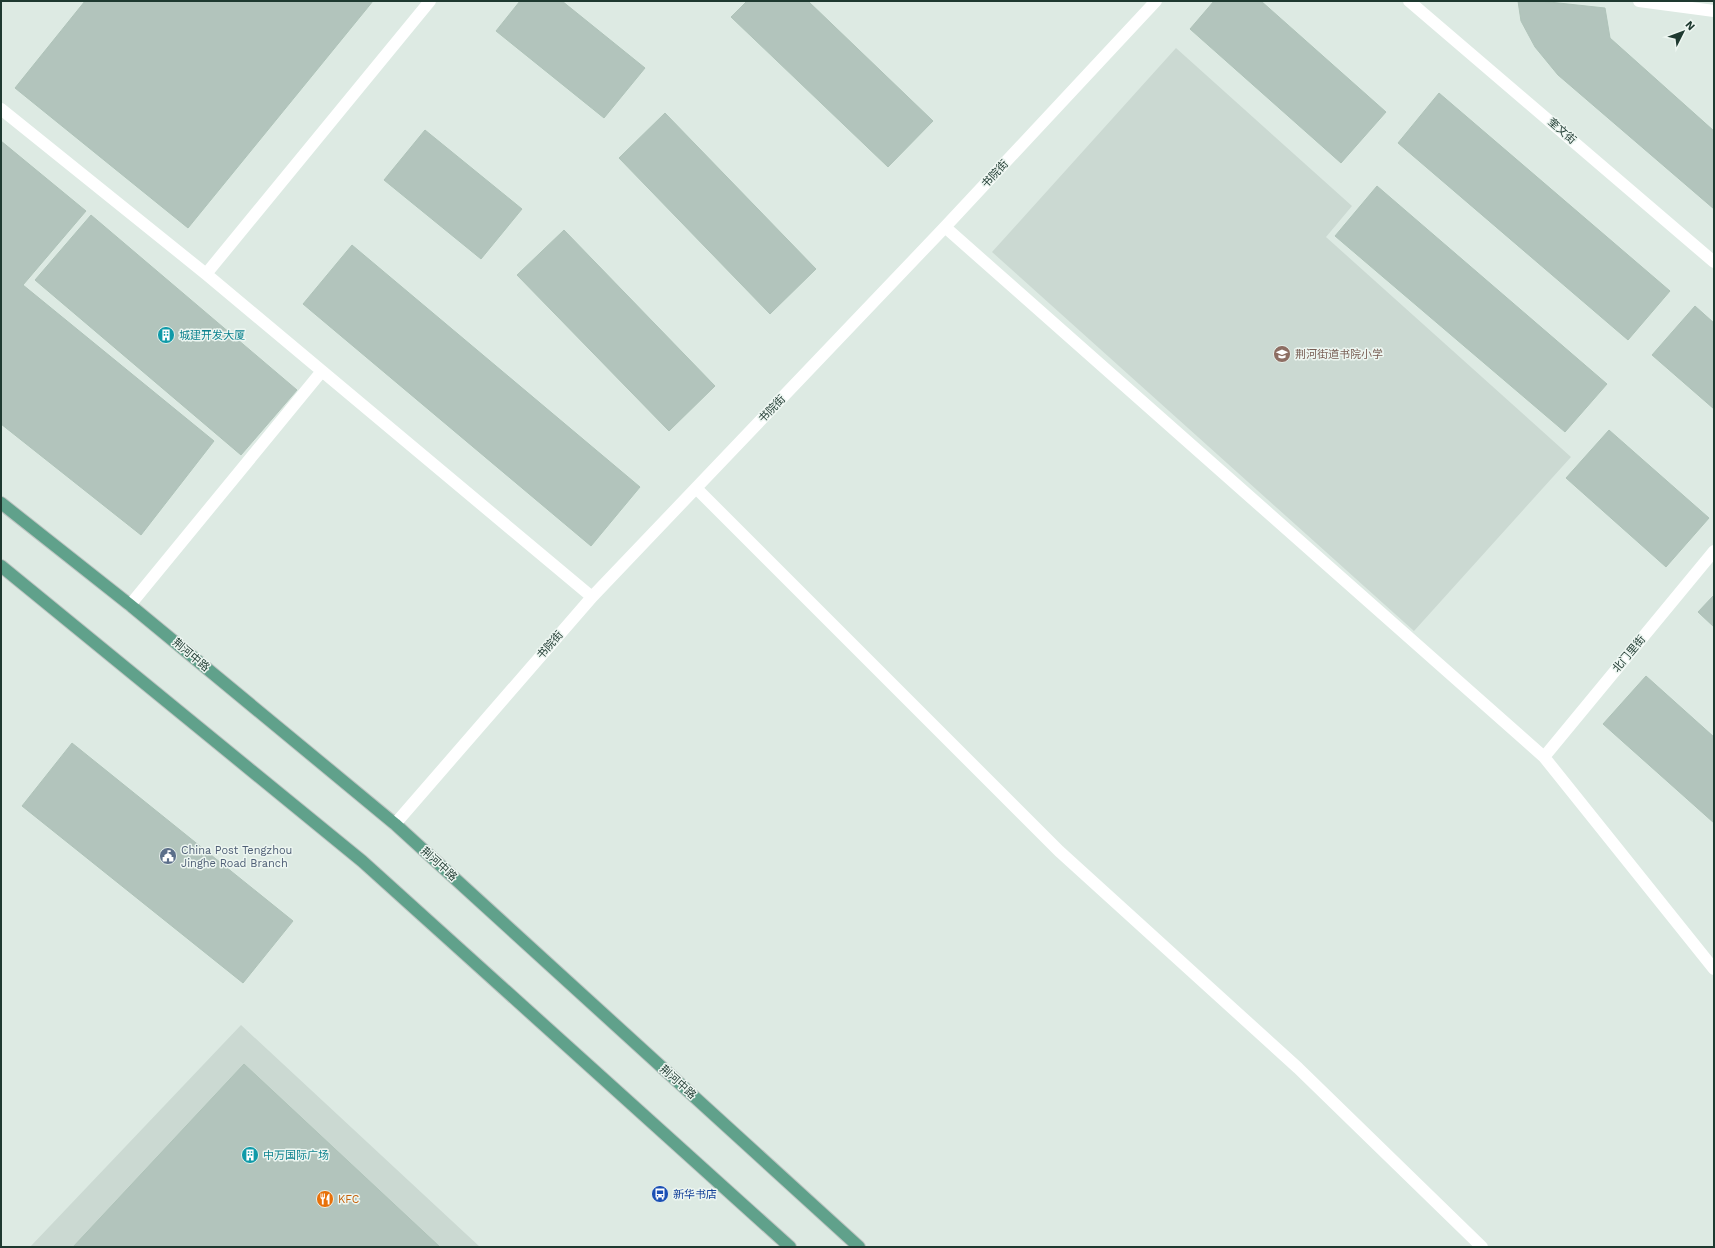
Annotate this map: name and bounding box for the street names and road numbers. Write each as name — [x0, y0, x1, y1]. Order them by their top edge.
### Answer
street label: 奎文街 — [1545, 115, 1579, 147]
street label: 书院街 — [979, 157, 1011, 191]
street label: 书院街 — [756, 393, 788, 425]
street label: 书院街 — [534, 628, 566, 662]
street label: 北门里街 — [1610, 633, 1648, 675]
street label: 荆河中路 — [170, 636, 212, 674]
street label: 荆河中路 — [418, 844, 460, 884]
street label: 荆河中路 — [657, 1062, 699, 1102]

